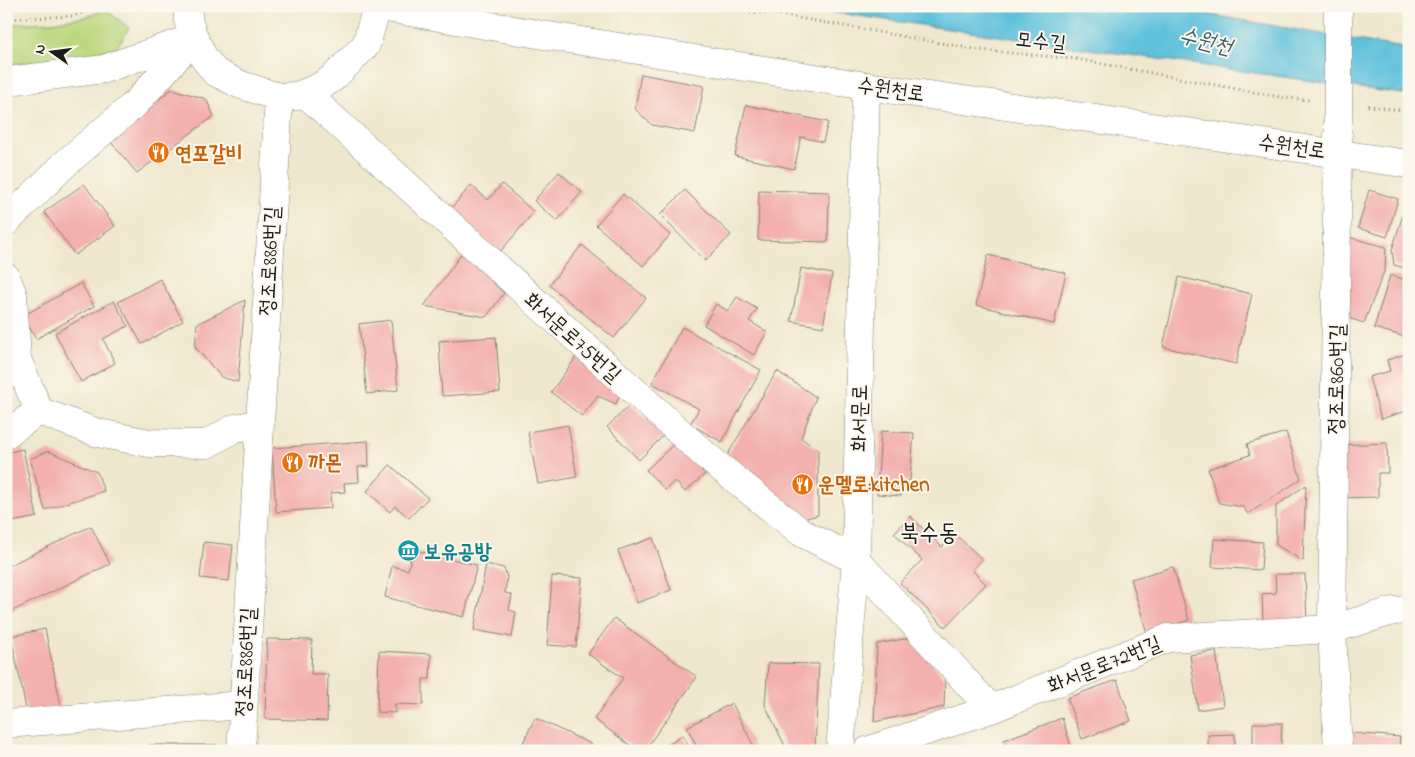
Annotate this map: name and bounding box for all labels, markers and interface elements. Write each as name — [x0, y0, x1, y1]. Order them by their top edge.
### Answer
water label: 수원천 — [1176, 21, 1237, 65]
street label: 모수길 — [1014, 25, 1068, 61]
north arrow — [28, 28, 78, 78]
text: N — [30, 42, 52, 56]
street label: 수원천로 — [855, 71, 926, 111]
street label: 수원천로 — [1256, 128, 1327, 168]
place label: 연포갈비 — [175, 140, 243, 170]
restaurant icon: 연포갈비 — [147, 141, 171, 165]
street label: 정조로886번길 — [253, 206, 289, 317]
street label: 화서문로75번길 — [516, 287, 627, 391]
street label: 정조로860번길 — [1322, 323, 1354, 435]
street label: 화서문로 — [845, 384, 877, 452]
place label: 까몬 — [308, 449, 342, 479]
restaurant icon: 까몬 — [280, 450, 304, 474]
place label: 운멜로:kitchen — [818, 471, 930, 501]
restaurant icon: 운멜로:kitchen — [790, 472, 814, 496]
district label: 북수동 — [900, 517, 958, 552]
place label: 보유공방 — [424, 538, 493, 568]
museum icon: 보유공방 — [396, 539, 420, 563]
street label: 정조로886번길 — [229, 607, 265, 718]
street label: 화서문로72번길 — [1043, 629, 1166, 702]

